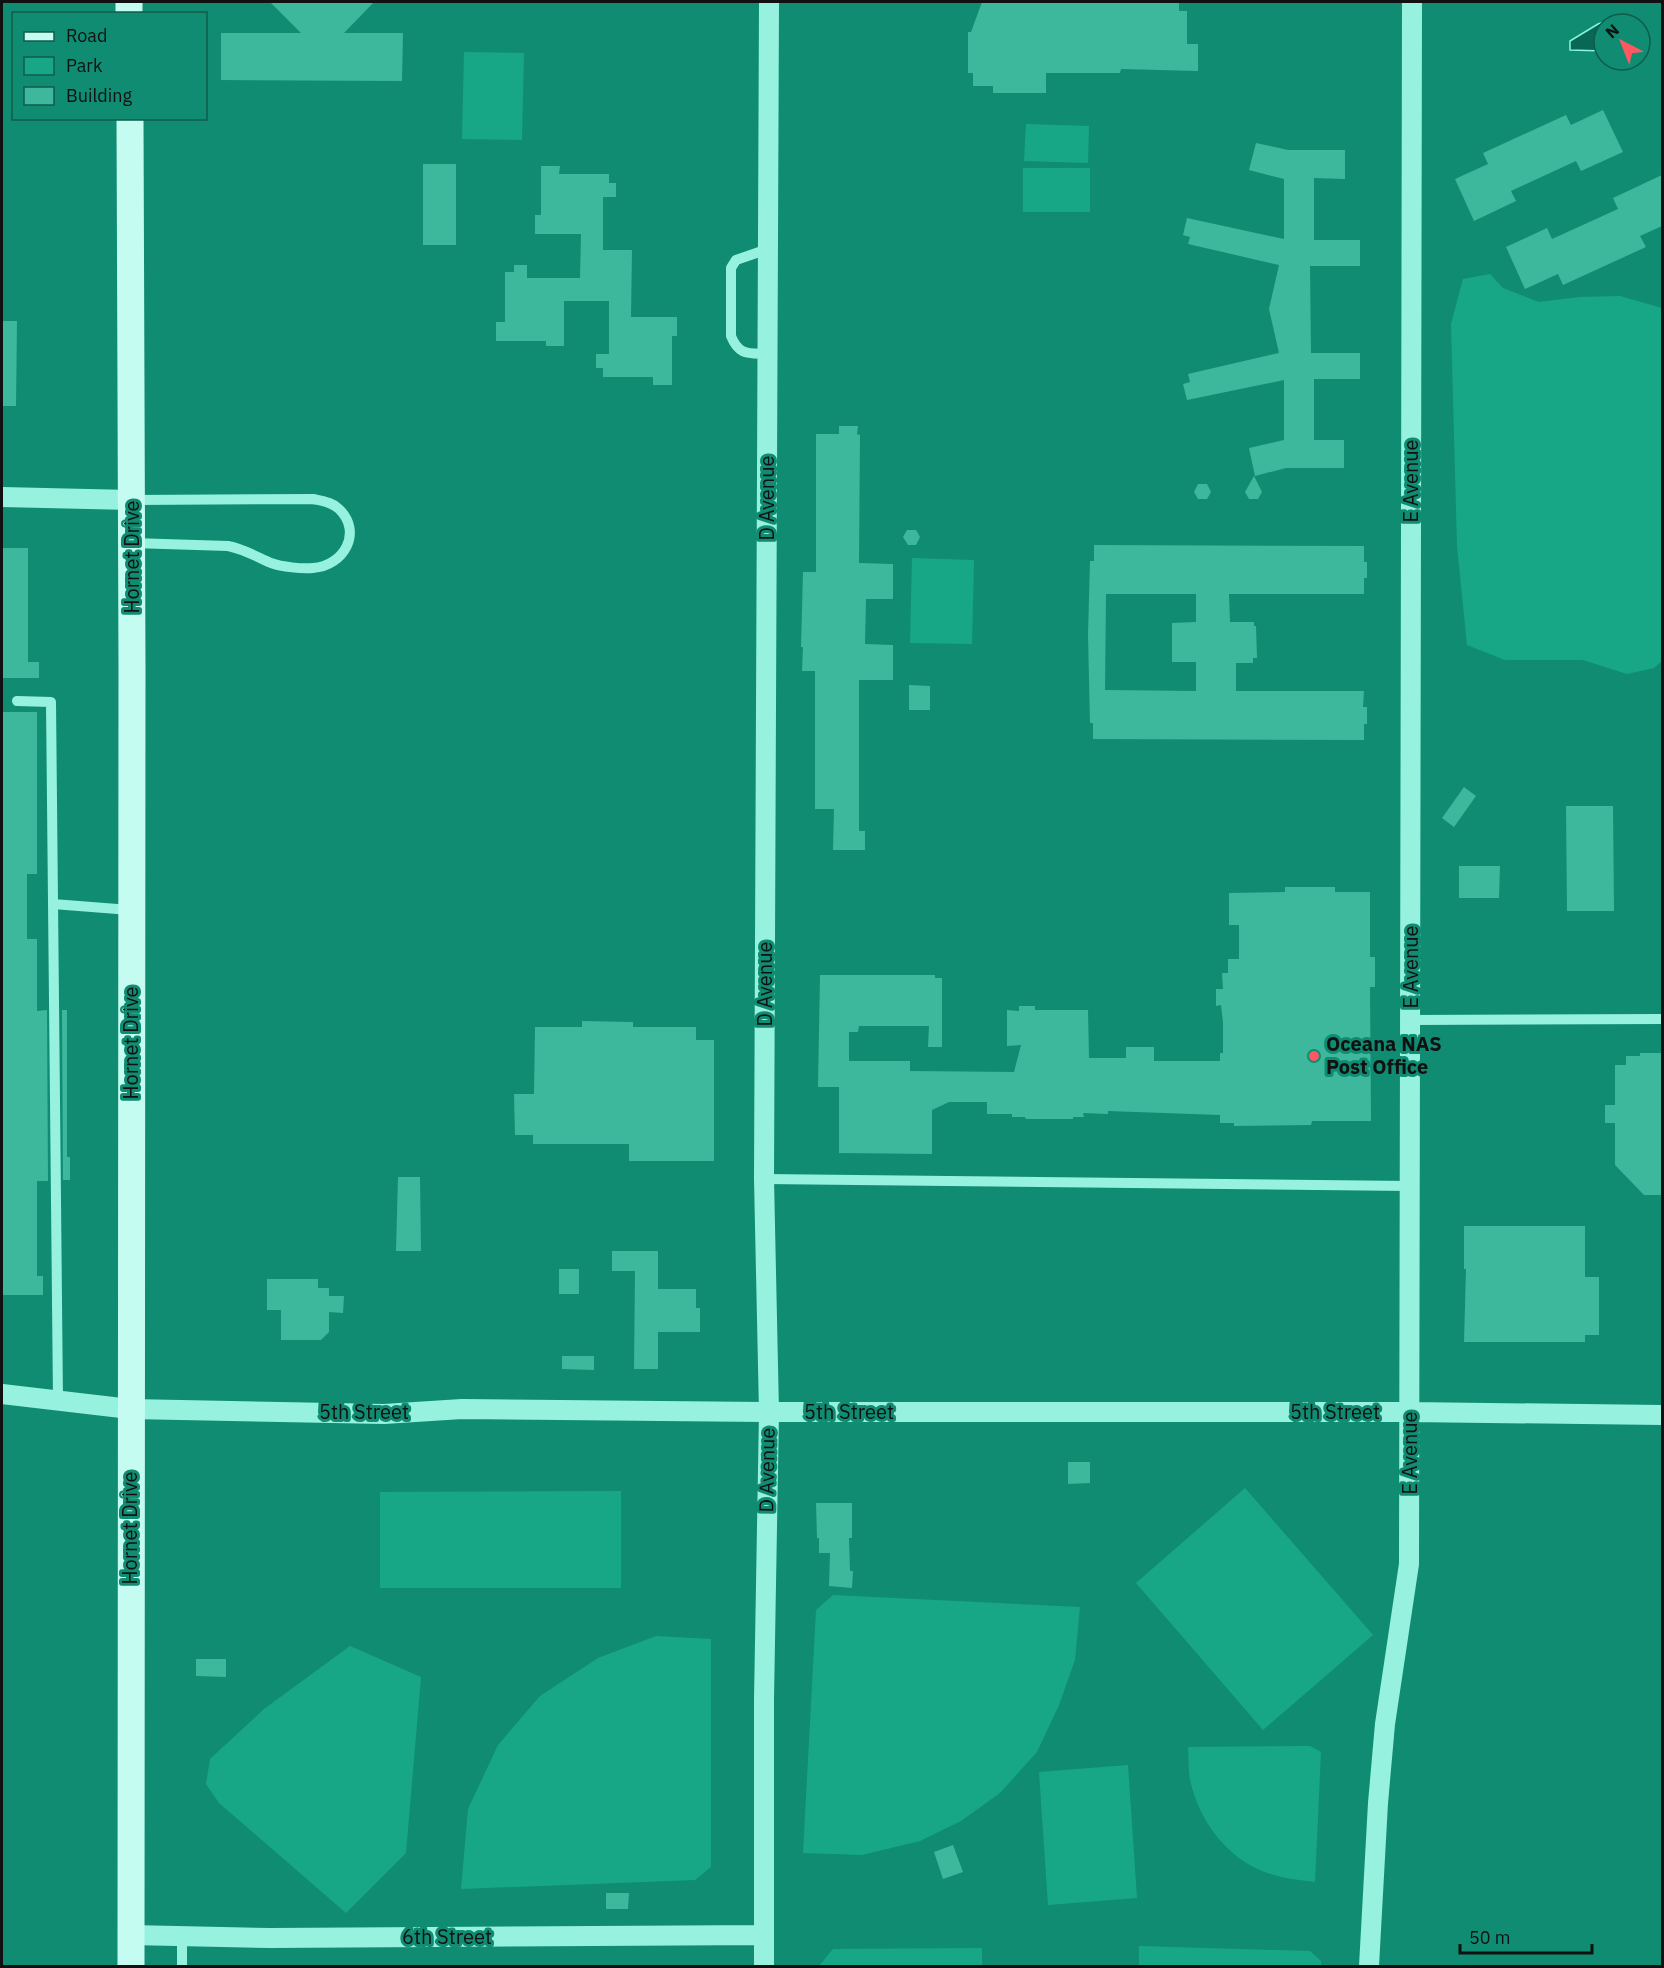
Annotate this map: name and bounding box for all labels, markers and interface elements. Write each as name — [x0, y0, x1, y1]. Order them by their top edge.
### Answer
legend — [12, 12, 207, 120]
north arrow — [1592, 12, 1652, 72]
text: N — [1601, 20, 1623, 42]
text: Road — [66, 24, 107, 47]
text: Park — [66, 54, 103, 77]
text: Building — [66, 84, 133, 107]
street label: E Avenue — [1397, 439, 1424, 523]
street label: D Avenue — [753, 456, 780, 540]
street label: Hornet Drive — [118, 500, 145, 614]
street label: E Avenue — [1397, 925, 1424, 1009]
street label: D Avenue — [751, 942, 778, 1026]
street label: Hornet Drive — [117, 986, 144, 1100]
place label: Oceana NAS Post Office — [1326, 1030, 1442, 1080]
marker: Oceana NAS Post Office — [1307, 1049, 1321, 1063]
street label: 5th Street — [319, 1398, 409, 1425]
street label: 5th Street — [804, 1398, 894, 1425]
street label: 5th Street — [1290, 1398, 1380, 1425]
street label: E Avenue — [1396, 1411, 1423, 1495]
street label: D Avenue — [752, 1427, 781, 1513]
street label: Hornet Drive — [116, 1471, 143, 1585]
scale bar — [1460, 1917, 1592, 1955]
street label: 6th Street — [402, 1923, 492, 1950]
text: 50 m — [1469, 1926, 1511, 1949]

